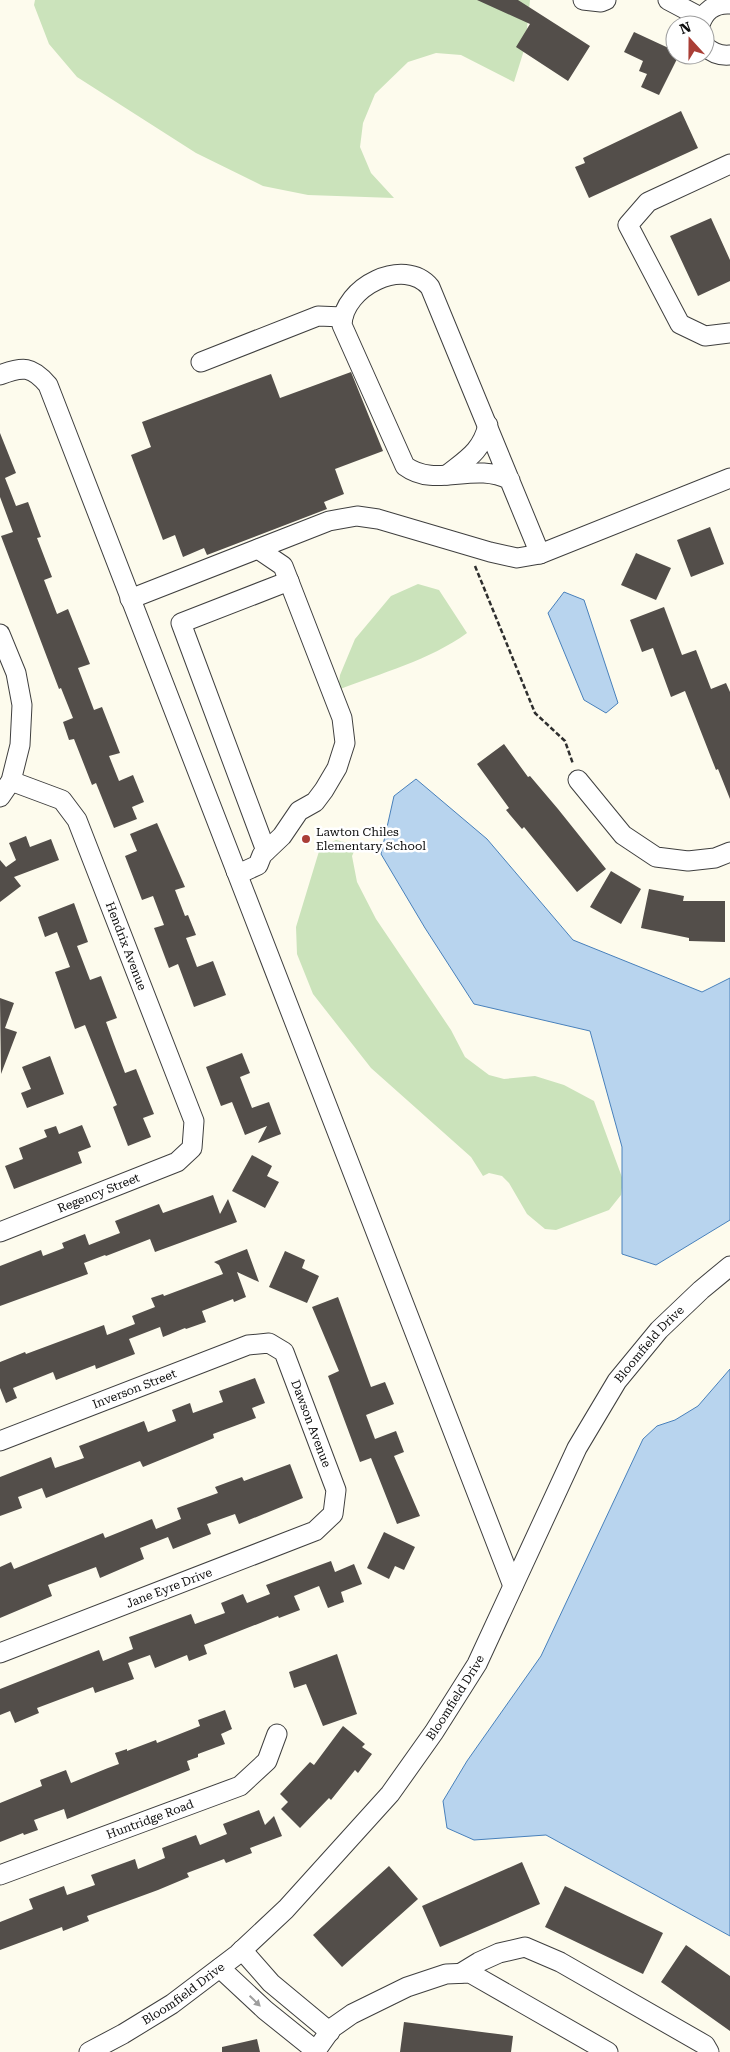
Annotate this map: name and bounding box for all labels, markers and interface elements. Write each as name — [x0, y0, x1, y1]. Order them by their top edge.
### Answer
north arrow — [665, 15, 715, 65]
text: N — [677, 18, 693, 37]
place label: Lawton Chiles Elementary School — [316, 825, 426, 853]
marker: Lawton Chiles Elementary School — [300, 833, 312, 845]
street label: Hendrix Avenue — [103, 900, 149, 993]
street label: Regency Street — [56, 1170, 142, 1216]
street label: Bloomfield Drive — [612, 1303, 687, 1385]
street label: Inverson Street — [90, 1366, 179, 1412]
street label: Dawson Avenue — [288, 1378, 334, 1470]
street label: Jane Eyre Drive — [124, 1565, 214, 1611]
street label: Bloomfield Drive — [423, 1653, 487, 1743]
street label: Huntridge Road — [105, 1797, 196, 1842]
street label: Bloomfield Drive — [139, 1960, 228, 2028]
one-way arrow — [249, 1995, 261, 2007]

